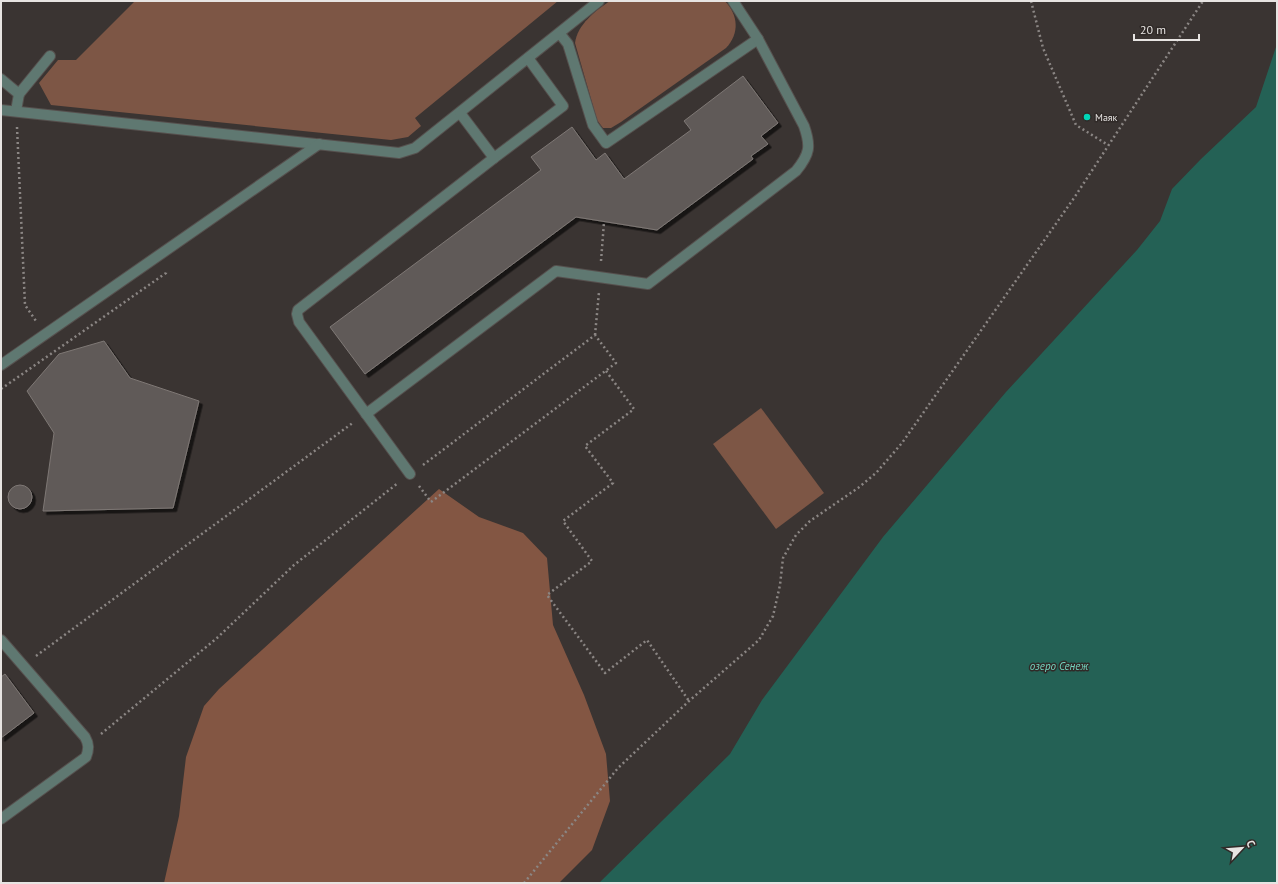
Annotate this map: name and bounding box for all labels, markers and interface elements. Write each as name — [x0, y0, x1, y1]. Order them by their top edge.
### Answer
scale bar — [1134, 16, 1199, 42]
text: 20 m — [1140, 22, 1166, 37]
place label: Маяк — [1095, 111, 1118, 124]
marker: Маяк — [1082, 112, 1092, 122]
water label: озеро Сенеж — [1030, 659, 1088, 673]
north arrow — [1222, 828, 1262, 868]
text: С — [1243, 838, 1259, 849]

